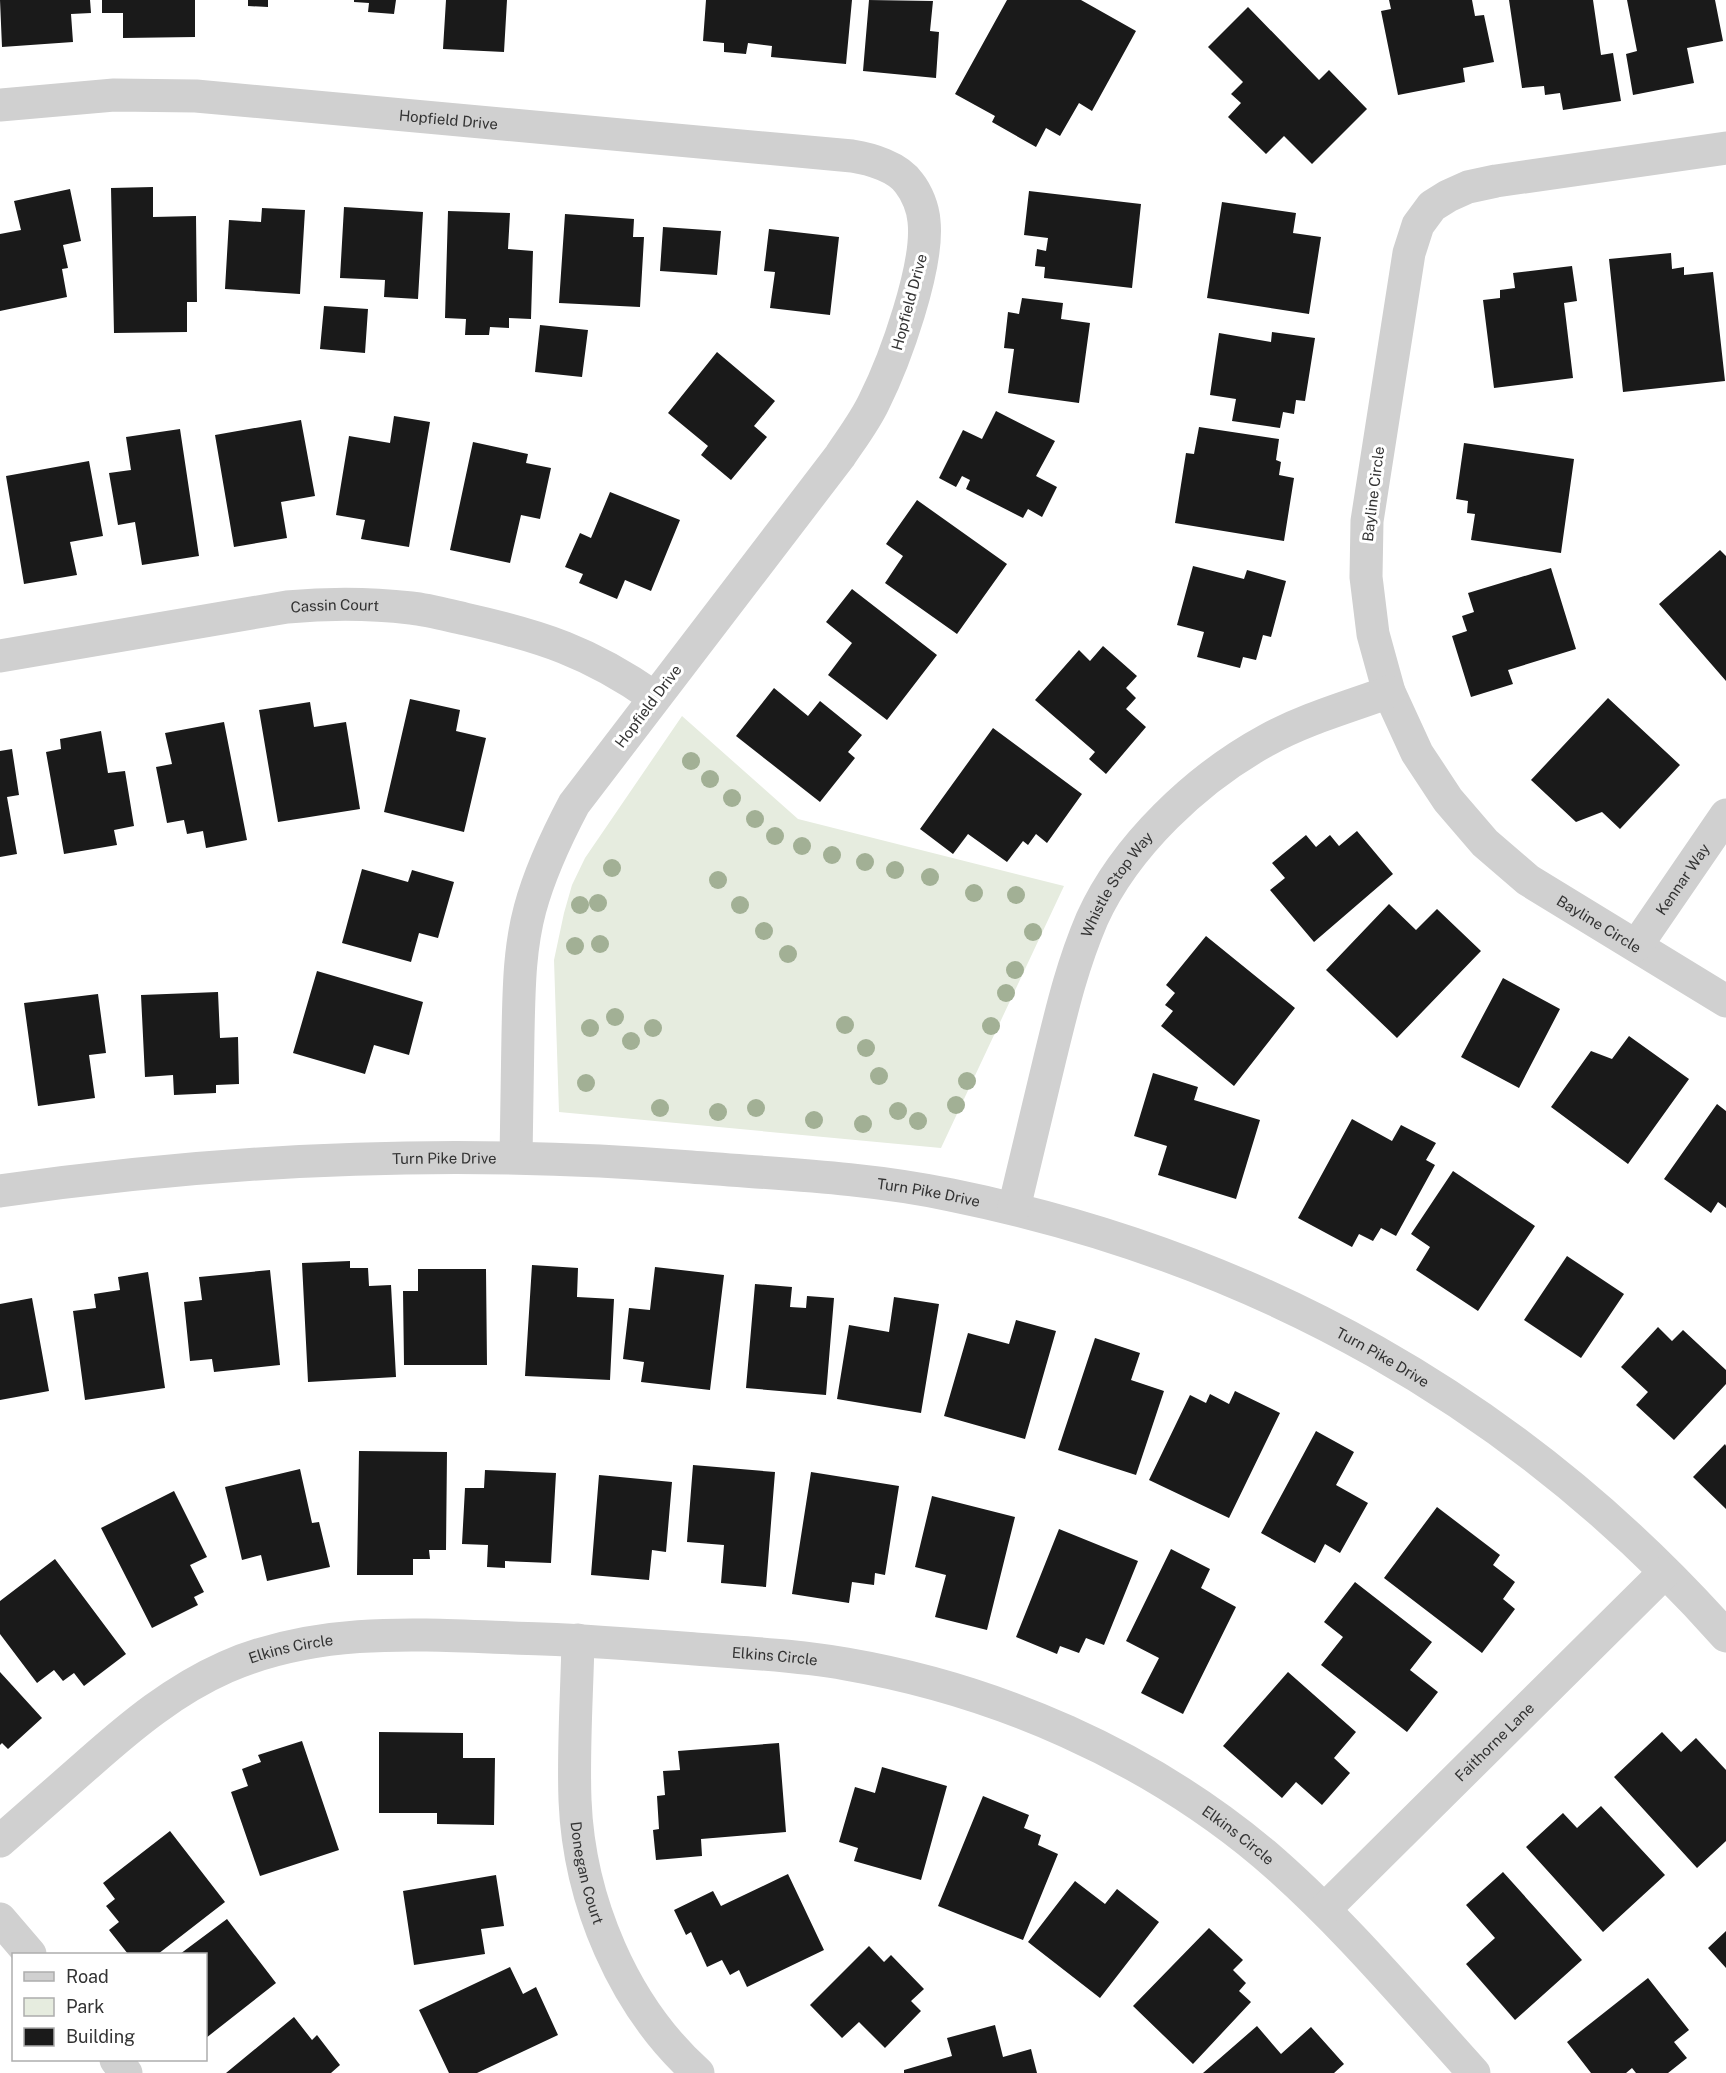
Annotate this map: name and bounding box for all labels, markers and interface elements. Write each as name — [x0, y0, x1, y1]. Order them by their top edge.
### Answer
street label: Hopfield Drive — [398, 106, 499, 132]
street label: Hopfield Drive — [888, 252, 930, 352]
street label: Bayline Circle — [1359, 445, 1387, 543]
street label: Cassin Court — [290, 596, 380, 615]
street label: Hopfield Drive — [611, 661, 685, 751]
street label: Whistle Stop Way — [1077, 828, 1156, 939]
street label: Kennar Way — [1652, 840, 1713, 918]
street label: Bayline Circle — [1554, 891, 1644, 956]
street label: Turn Pike Drive — [392, 1149, 497, 1167]
street label: Turn Pike Drive — [876, 1174, 982, 1209]
street label: Turn Pike Drive — [1334, 1323, 1433, 1390]
street label: Elkins Circle — [246, 1631, 334, 1666]
street label: Elkins Circle — [731, 1643, 819, 1668]
street label: Faithorne Lane — [1451, 1699, 1537, 1784]
street label: Elkins Circle — [1199, 1802, 1278, 1868]
street label: Donegan Court — [568, 1821, 608, 1926]
legend — [12, 1953, 207, 2061]
text: Road — [66, 1966, 109, 1987]
text: Park — [66, 1996, 104, 2017]
text: Building — [66, 2026, 135, 2047]

